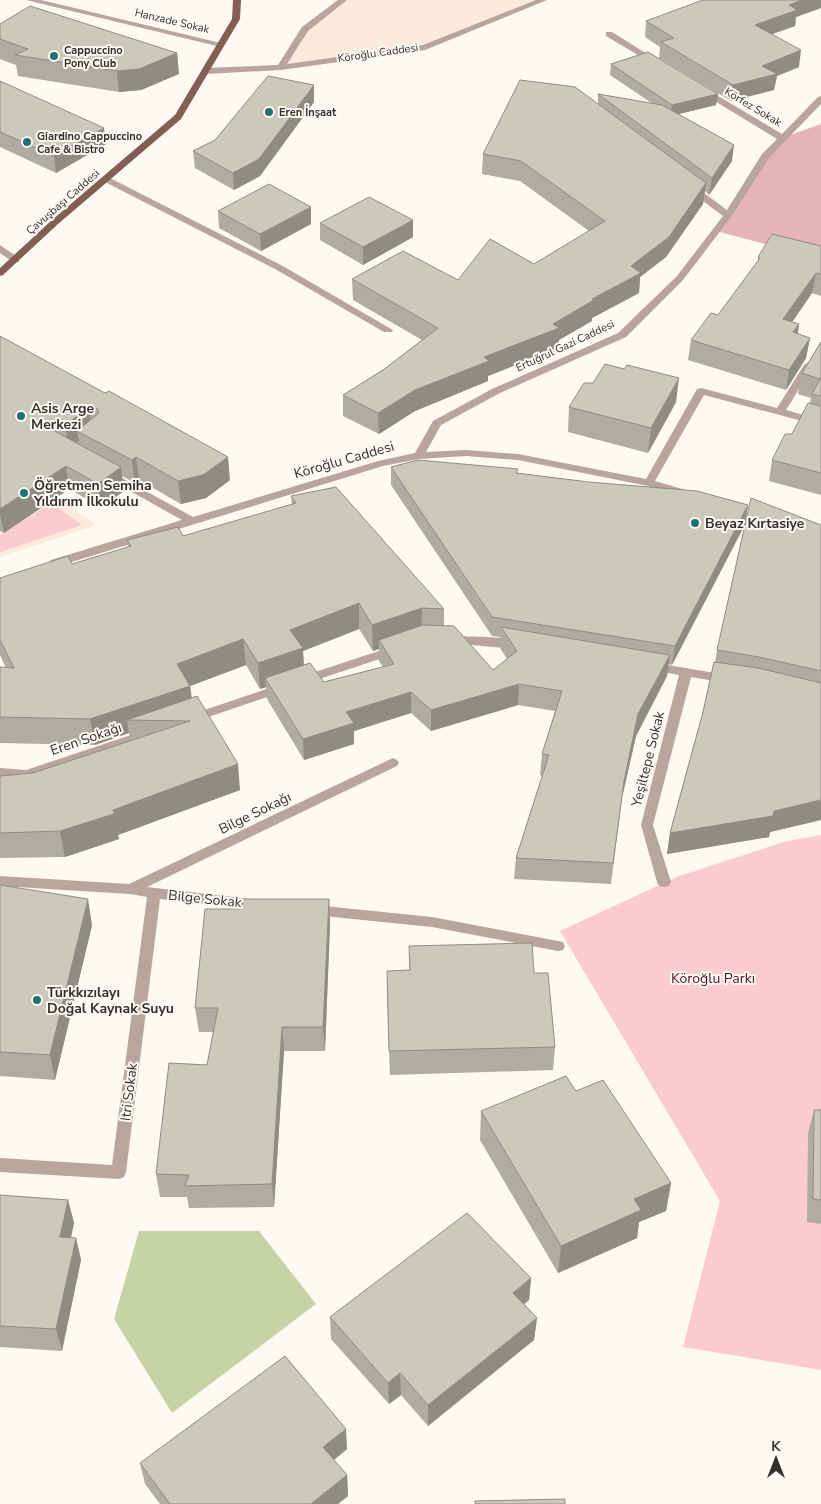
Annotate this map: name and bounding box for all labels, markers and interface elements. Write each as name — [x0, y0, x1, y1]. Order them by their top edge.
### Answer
street label: Hanzade Sokak — [133, 5, 211, 37]
street label: Köroğlu Caddesi — [337, 40, 419, 66]
place label: Cappuccino Pony Club — [64, 43, 123, 71]
marker: Cappuccino Pony Club — [48, 50, 60, 62]
street label: Körfez Sokak — [722, 84, 785, 130]
place label: Eren İnşaat — [279, 104, 337, 120]
marker: Eren İnşaat — [263, 106, 275, 118]
place label: Giardino Cappuccino Cafe & Bistro — [37, 129, 142, 157]
marker: Giardino Cappuccino Cafe & Bistro — [21, 136, 33, 148]
street label: Çavuşbaşı Caddesi — [23, 166, 103, 238]
street label: Ertuğrul Gazi Caddesi — [513, 317, 617, 375]
place label: Asis Arge Merkezi — [31, 399, 95, 434]
marker: Asis Arge Merkezi — [15, 410, 27, 422]
street label: Köroğlu Caddesi — [292, 437, 396, 483]
place label: Öğretmen Semiha Yıldırım İlkokulu — [33, 476, 152, 511]
marker: Öğretmen Semiha Yıldırım İlkokulu — [18, 487, 30, 499]
place label: Beyaz Kırtasiye — [705, 514, 805, 533]
marker: Beyaz Kırtasiye — [689, 517, 701, 529]
street label: Yeşiltepe Sokak — [627, 708, 669, 810]
street label: Eren Sokağı — [48, 718, 124, 760]
street label: Bilge Sokağı — [216, 787, 294, 839]
street label: Bilge Sokak — [167, 886, 244, 912]
park label: Köroğlu Parkı — [671, 969, 755, 988]
place label: Türkkızılayı Doğal Kaynak Suyu — [47, 983, 174, 1018]
marker: Türkkızılayı Doğal Kaynak Suyu — [31, 994, 43, 1006]
street label: Itri Sokak — [116, 1061, 142, 1122]
north arrow — [751, 1434, 801, 1484]
text: K — [771, 1437, 781, 1456]

